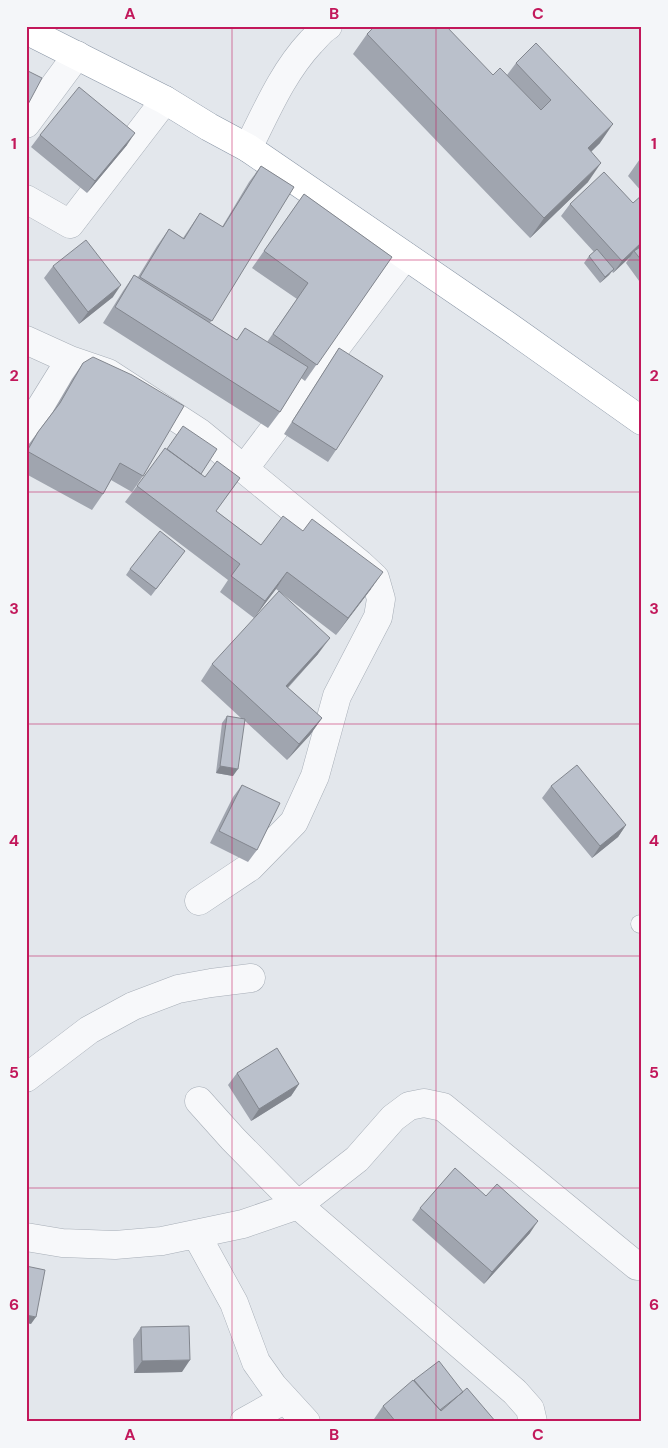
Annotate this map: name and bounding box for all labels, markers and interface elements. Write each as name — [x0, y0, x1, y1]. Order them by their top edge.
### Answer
text: A — [124, 3, 136, 24]
text: B — [329, 3, 339, 24]
text: C — [532, 3, 544, 24]
text: 1 — [11, 133, 17, 154]
text: 1 — [651, 133, 657, 154]
text: 2 — [9, 365, 19, 386]
text: 2 — [649, 365, 659, 386]
text: 3 — [9, 598, 19, 619]
text: 3 — [649, 598, 659, 619]
text: 4 — [9, 830, 19, 851]
text: 4 — [649, 830, 659, 851]
text: 5 — [9, 1062, 19, 1083]
text: 5 — [649, 1062, 659, 1083]
text: 6 — [9, 1294, 19, 1315]
text: 6 — [649, 1294, 659, 1315]
text: A — [124, 1424, 136, 1445]
text: B — [329, 1424, 339, 1445]
text: C — [532, 1424, 544, 1445]

